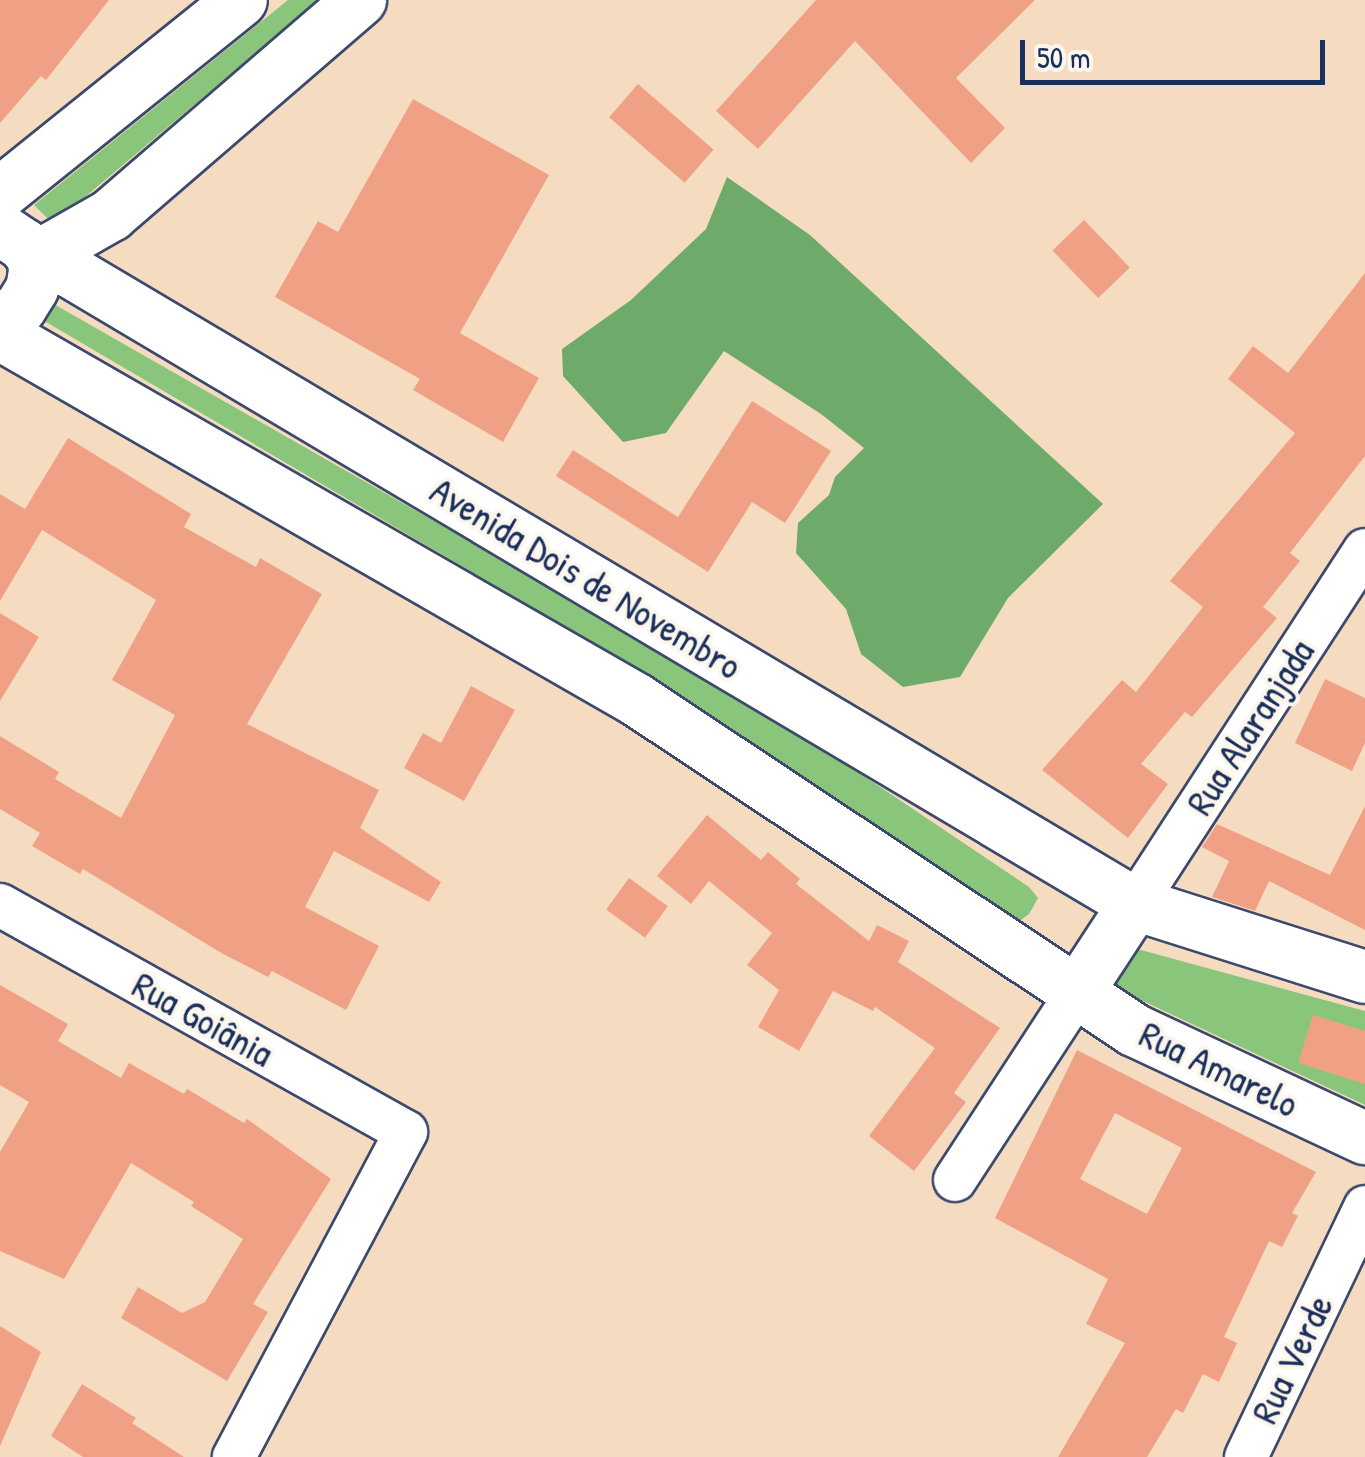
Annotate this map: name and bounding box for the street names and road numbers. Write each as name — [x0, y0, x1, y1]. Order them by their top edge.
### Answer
street label: Avenida Dois de Novembro — [422, 467, 750, 689]
street label: Rua Alaranjada — [1176, 631, 1324, 823]
street label: Rua Goiânia — [125, 962, 281, 1076]
street label: Rua Amarelo — [1132, 1011, 1306, 1127]
street label: Rua Verde — [1241, 1287, 1343, 1431]

